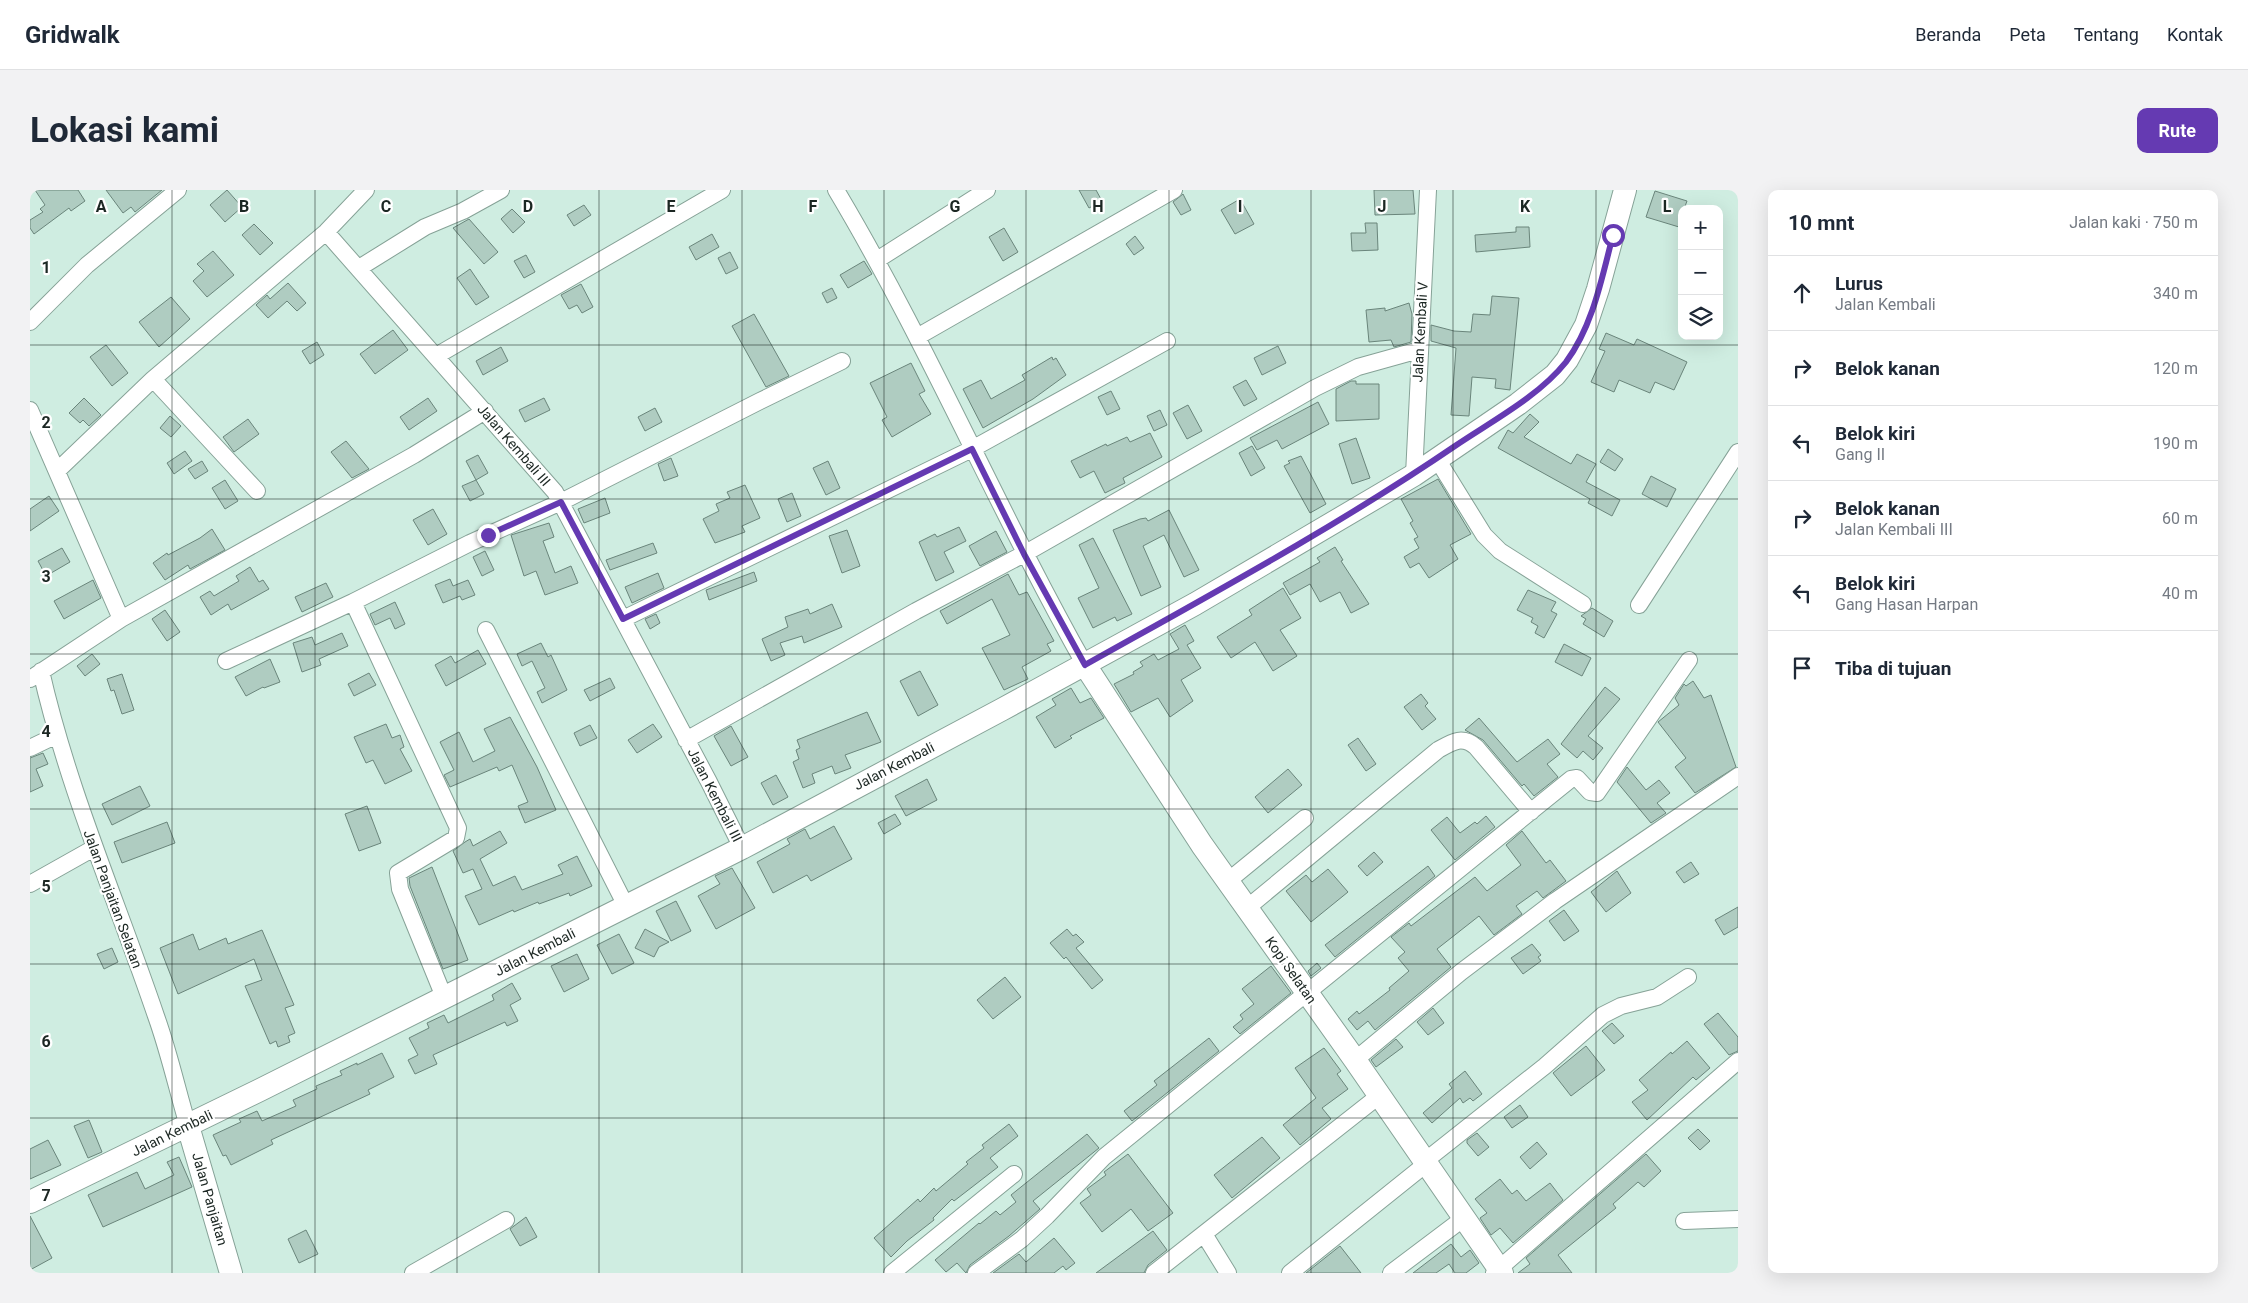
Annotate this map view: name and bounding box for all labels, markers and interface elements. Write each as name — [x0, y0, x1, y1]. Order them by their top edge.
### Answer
text: Gridwalk — [25, 21, 120, 49]
text: Beranda — [1915, 24, 1981, 45]
text: Peta — [2009, 24, 2046, 45]
text: Tentang — [2074, 24, 2139, 45]
text: Kontak — [2167, 24, 2223, 45]
button: Rute — [2137, 108, 2218, 153]
text: Lokasi kami — [30, 110, 219, 151]
text: A — [96, 197, 107, 216]
text: B — [239, 197, 249, 216]
text: C — [381, 197, 391, 216]
text: D — [523, 197, 533, 216]
text: E — [667, 197, 676, 216]
text: F — [809, 197, 818, 216]
text: G — [950, 197, 961, 216]
text: H — [1092, 197, 1104, 216]
text: I — [1238, 197, 1242, 216]
text: J — [1378, 197, 1386, 216]
text: K — [1520, 197, 1531, 216]
text: L — [1663, 197, 1672, 216]
map controls — [1678, 205, 1723, 340]
button: + — [1678, 205, 1723, 250]
text: 10 mnt — [1788, 211, 1854, 235]
text: Jalan kaki · 750 m — [2069, 213, 2198, 232]
route start — [1602, 224, 1625, 247]
button: − — [1678, 250, 1723, 295]
text: 1 — [41, 258, 51, 277]
text: Lurus — [1835, 272, 1883, 295]
icon: ahead — [1788, 279, 1816, 307]
street label: Jalan Kembali V — [1409, 281, 1431, 383]
text: 340 m — [2153, 284, 2198, 303]
button: layers — [1678, 295, 1723, 340]
text: Jalan Kembali — [1835, 295, 1936, 314]
icon: right — [1788, 354, 1816, 382]
text: Belok kanan — [1835, 357, 1940, 380]
text: 120 m — [2153, 359, 2198, 378]
street label: Jalan Kembali III — [474, 401, 554, 489]
text: 2 — [41, 413, 51, 432]
text: Belok kiri — [1835, 422, 1915, 445]
icon: left — [1788, 429, 1816, 457]
text: 190 m — [2153, 434, 2198, 453]
text: Gang II — [1835, 445, 1885, 464]
text: Belok kanan — [1835, 497, 1940, 520]
icon: right — [1788, 504, 1816, 532]
text: 60 m — [2162, 509, 2198, 528]
text: Jalan Kembali III — [1835, 520, 1953, 539]
route end — [477, 524, 500, 547]
text: 3 — [41, 567, 51, 586]
text: Belok kiri — [1835, 572, 1915, 595]
icon: left — [1788, 579, 1816, 607]
text: 40 m — [2162, 584, 2198, 603]
text: Gang Hasan Harpan — [1835, 595, 1978, 614]
icon: arrive — [1788, 654, 1816, 682]
text: Tiba di tujuan — [1835, 657, 1951, 680]
text: 4 — [41, 722, 51, 741]
street label: Jalan Kembali — [851, 739, 937, 793]
street label: Jalan Kembali III — [684, 745, 746, 845]
street label: Jalan Panjaitan Selatan — [80, 828, 146, 970]
text: 5 — [41, 877, 51, 896]
street label: Jalan Kembali — [492, 925, 578, 979]
street label: Kopi Selatan — [1262, 933, 1320, 1007]
text: 6 — [41, 1032, 51, 1051]
street label: Jalan Kembali — [129, 1106, 215, 1160]
street label: Jalan Panjaitan — [189, 1151, 231, 1247]
text: 7 — [41, 1186, 51, 1205]

